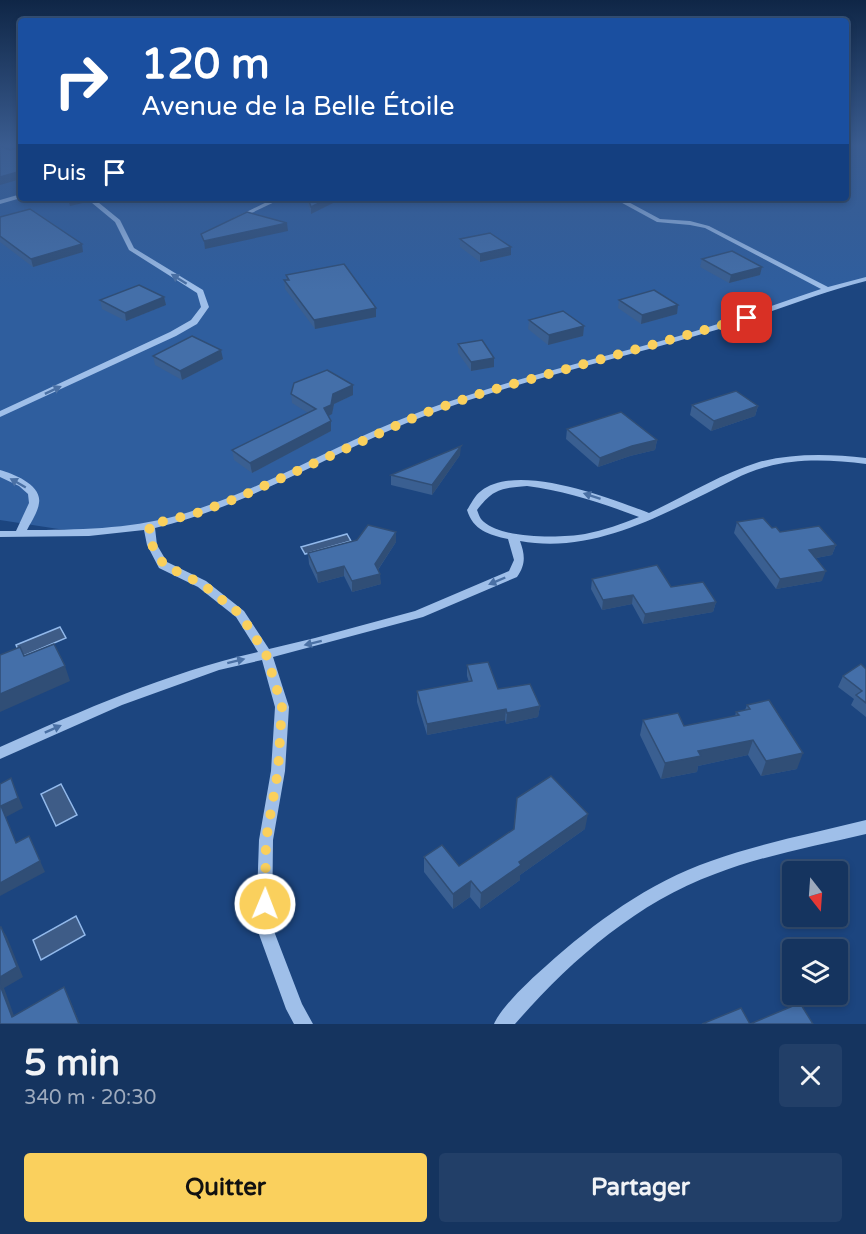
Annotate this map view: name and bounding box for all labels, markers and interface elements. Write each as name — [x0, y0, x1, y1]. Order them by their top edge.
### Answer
text: 120 m — [141, 39, 270, 90]
icon: right — [42, 42, 120, 120]
text: Avenue de la Belle Étoile — [141, 90, 455, 123]
icon: arrive — [98, 156, 131, 189]
text: Puis — [42, 160, 86, 186]
one-way arrow — [171, 274, 187, 285]
pin — [721, 292, 772, 343]
icon: arrive — [730, 301, 763, 334]
one-way arrow — [45, 385, 62, 394]
one-way arrow — [10, 477, 26, 488]
one-way arrow — [583, 491, 601, 501]
one-way arrow — [488, 577, 506, 586]
one-way arrow — [304, 639, 322, 649]
one-way arrow — [227, 656, 245, 666]
one-way arrow — [45, 724, 63, 734]
north arrow — [782, 861, 848, 927]
map controls — [782, 861, 848, 1005]
position arrow — [233, 872, 297, 936]
button: layers — [782, 939, 848, 1005]
text: 5 min — [24, 1042, 120, 1085]
button: close — [779, 1044, 842, 1107]
text: 340 m · 20:30 — [24, 1086, 156, 1110]
button: Quitter — [24, 1153, 427, 1222]
button: Partager — [439, 1153, 842, 1222]

